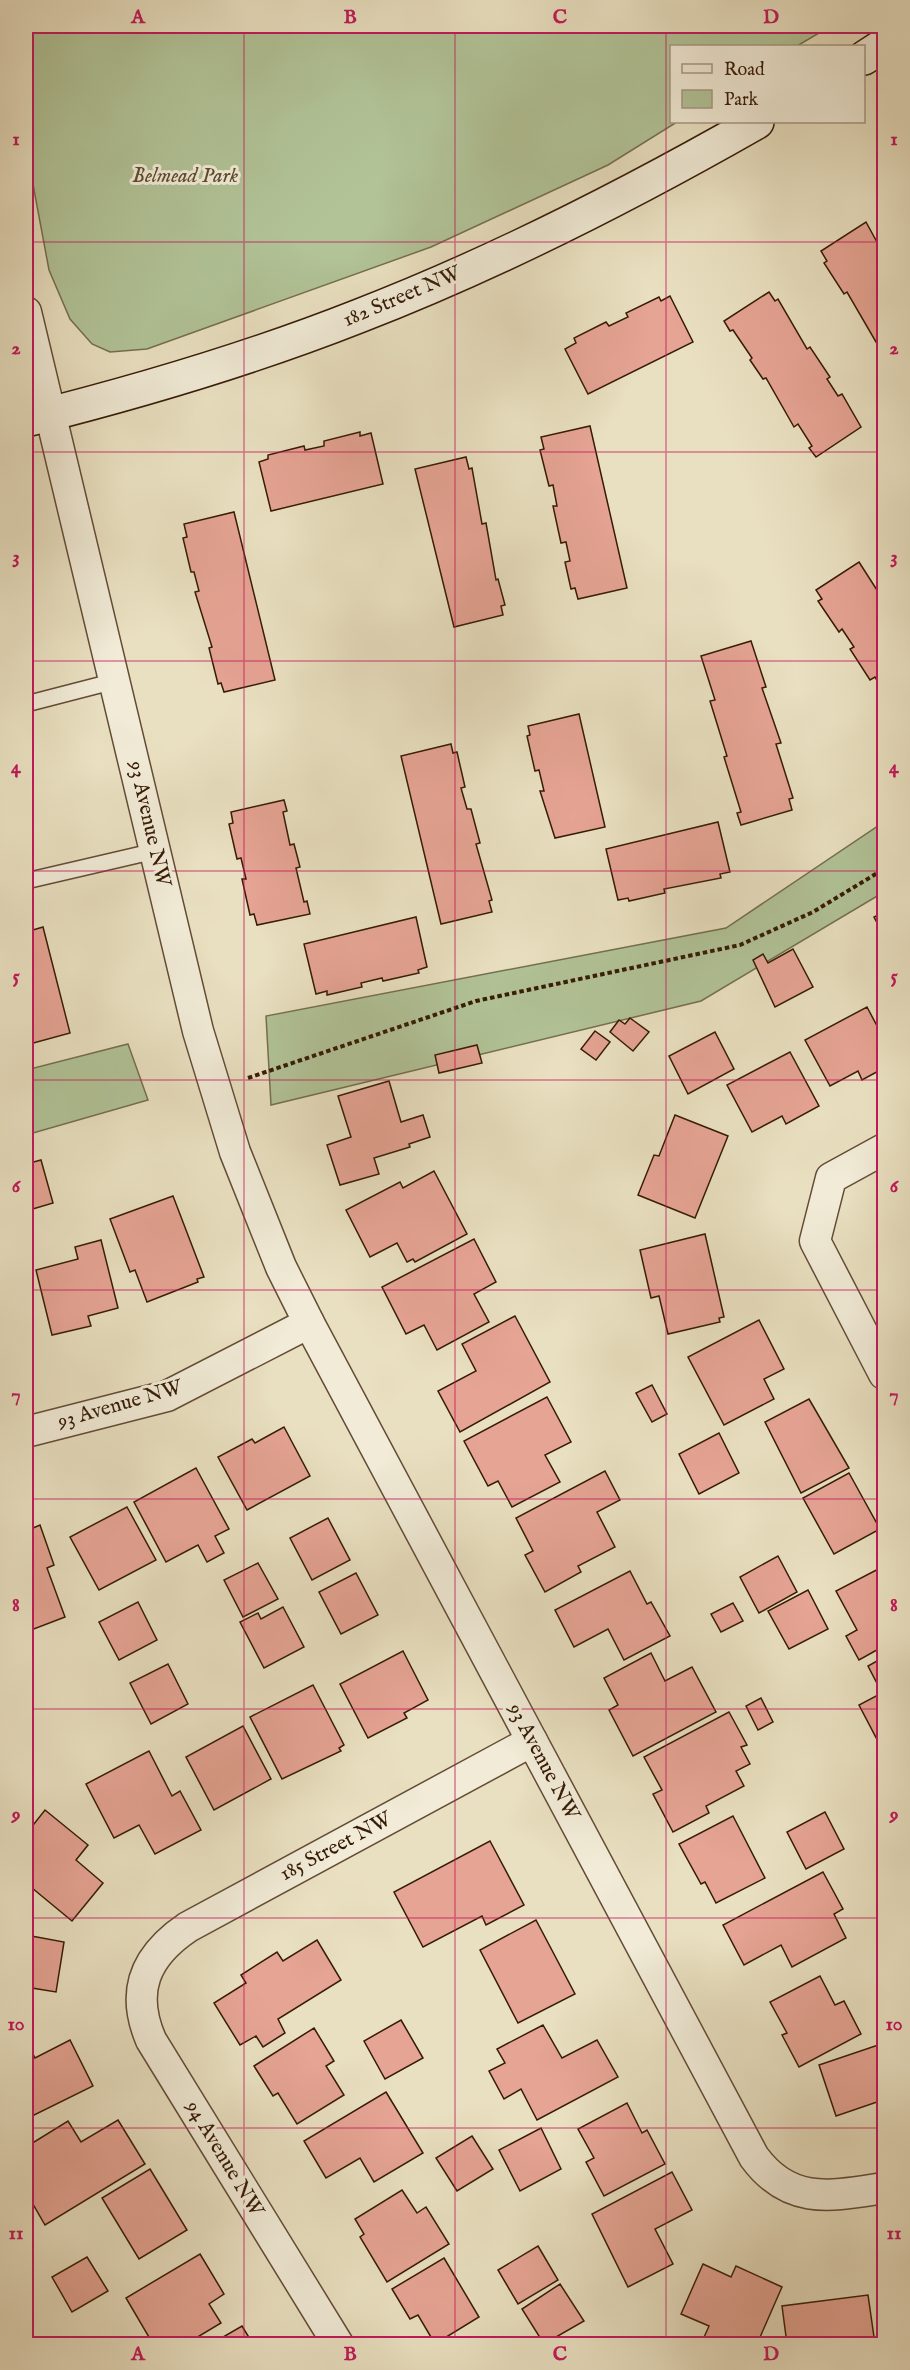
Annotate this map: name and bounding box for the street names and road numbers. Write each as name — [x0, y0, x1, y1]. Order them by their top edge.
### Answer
street label: 182 Street NW — [339, 260, 466, 334]
street label: 93 Avenue NW — [121, 757, 177, 891]
street label: 93 Avenue NW — [54, 1374, 186, 1436]
street label: 93 Avenue NW — [500, 1698, 586, 1826]
street label: 185 Street NW — [275, 1806, 398, 1888]
street label: 94 Avenue NW — [178, 2095, 270, 2223]

